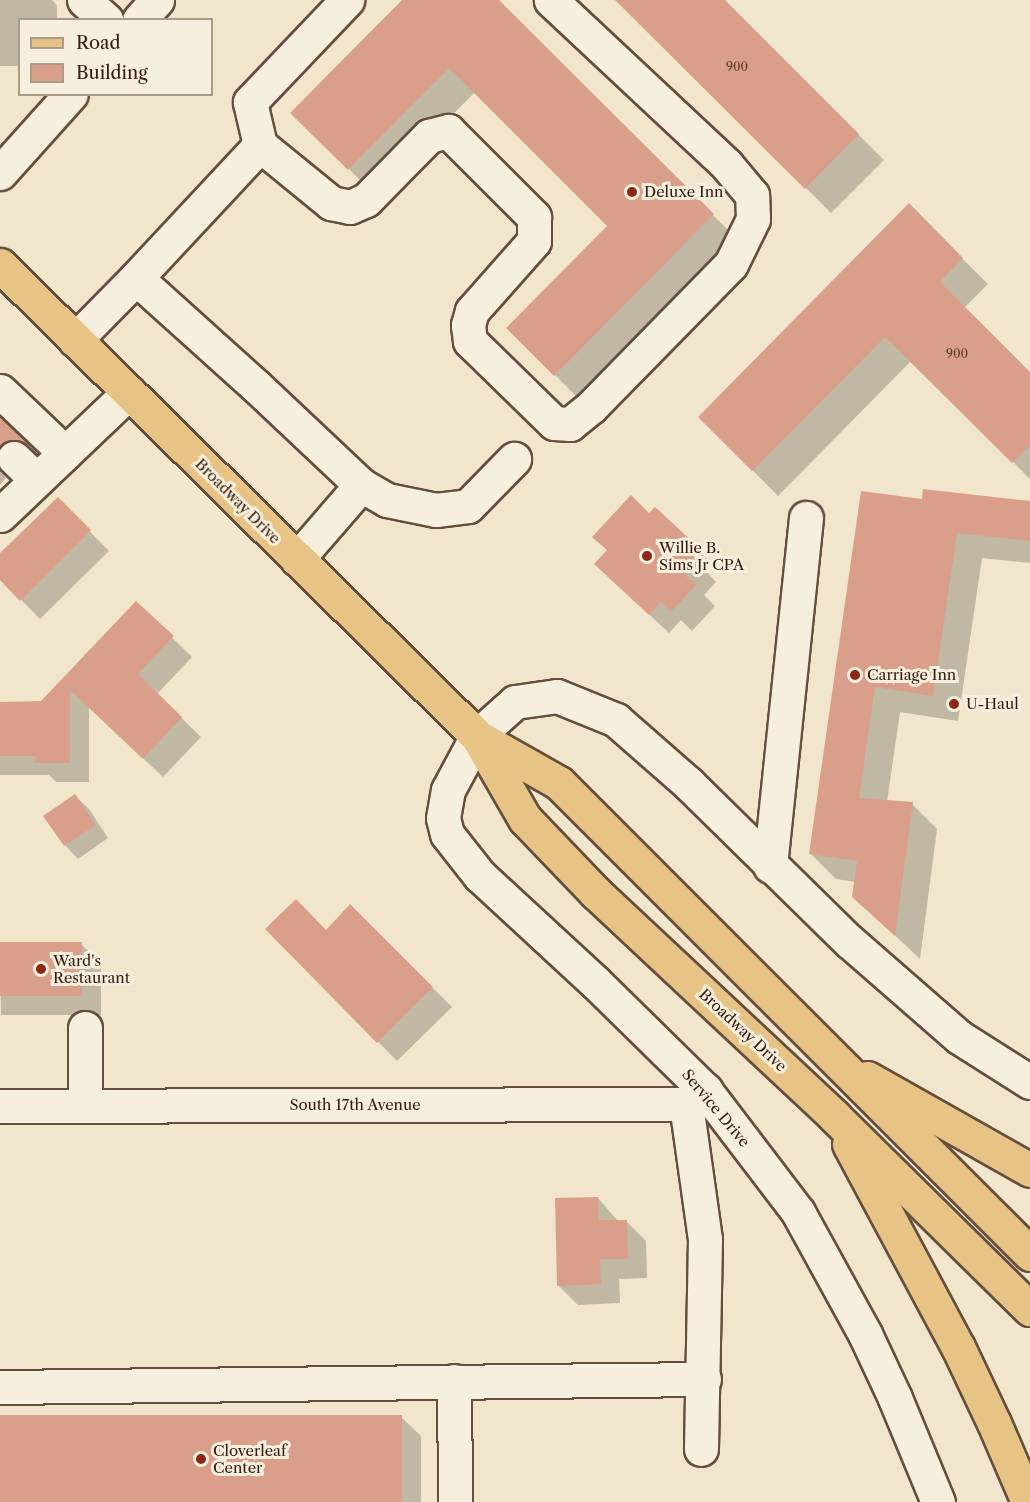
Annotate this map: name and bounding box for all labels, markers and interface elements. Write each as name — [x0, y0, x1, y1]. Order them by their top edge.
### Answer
legend — [18, 18, 213, 96]
text: Road — [76, 32, 121, 54]
house number: 900 — [726, 60, 748, 74]
text: Building — [76, 62, 148, 84]
place label: Deluxe Inn — [644, 183, 723, 201]
marker: Deluxe Inn — [625, 185, 639, 199]
house number: 900 — [946, 347, 968, 361]
street label: Broadway Drive — [192, 455, 284, 547]
place label: Willie B. Sims Jr CPA — [659, 538, 744, 573]
marker: Willie B. Sims Jr CPA — [640, 549, 654, 563]
place label: Carriage Inn — [867, 666, 956, 684]
marker: Carriage Inn — [848, 668, 862, 682]
place label: U-Haul — [966, 695, 1019, 713]
marker: U-Haul — [947, 697, 961, 711]
place label: Ward's Restaurant — [53, 951, 130, 986]
marker: Ward's Restaurant — [34, 962, 48, 976]
street label: Broadway Drive — [695, 985, 791, 1075]
street label: Service Drive — [678, 1066, 754, 1150]
street label: South 17th Avenue — [289, 1096, 421, 1114]
place label: Cloverleaf Center — [213, 1441, 286, 1476]
marker: Cloverleaf Center — [194, 1452, 208, 1466]

